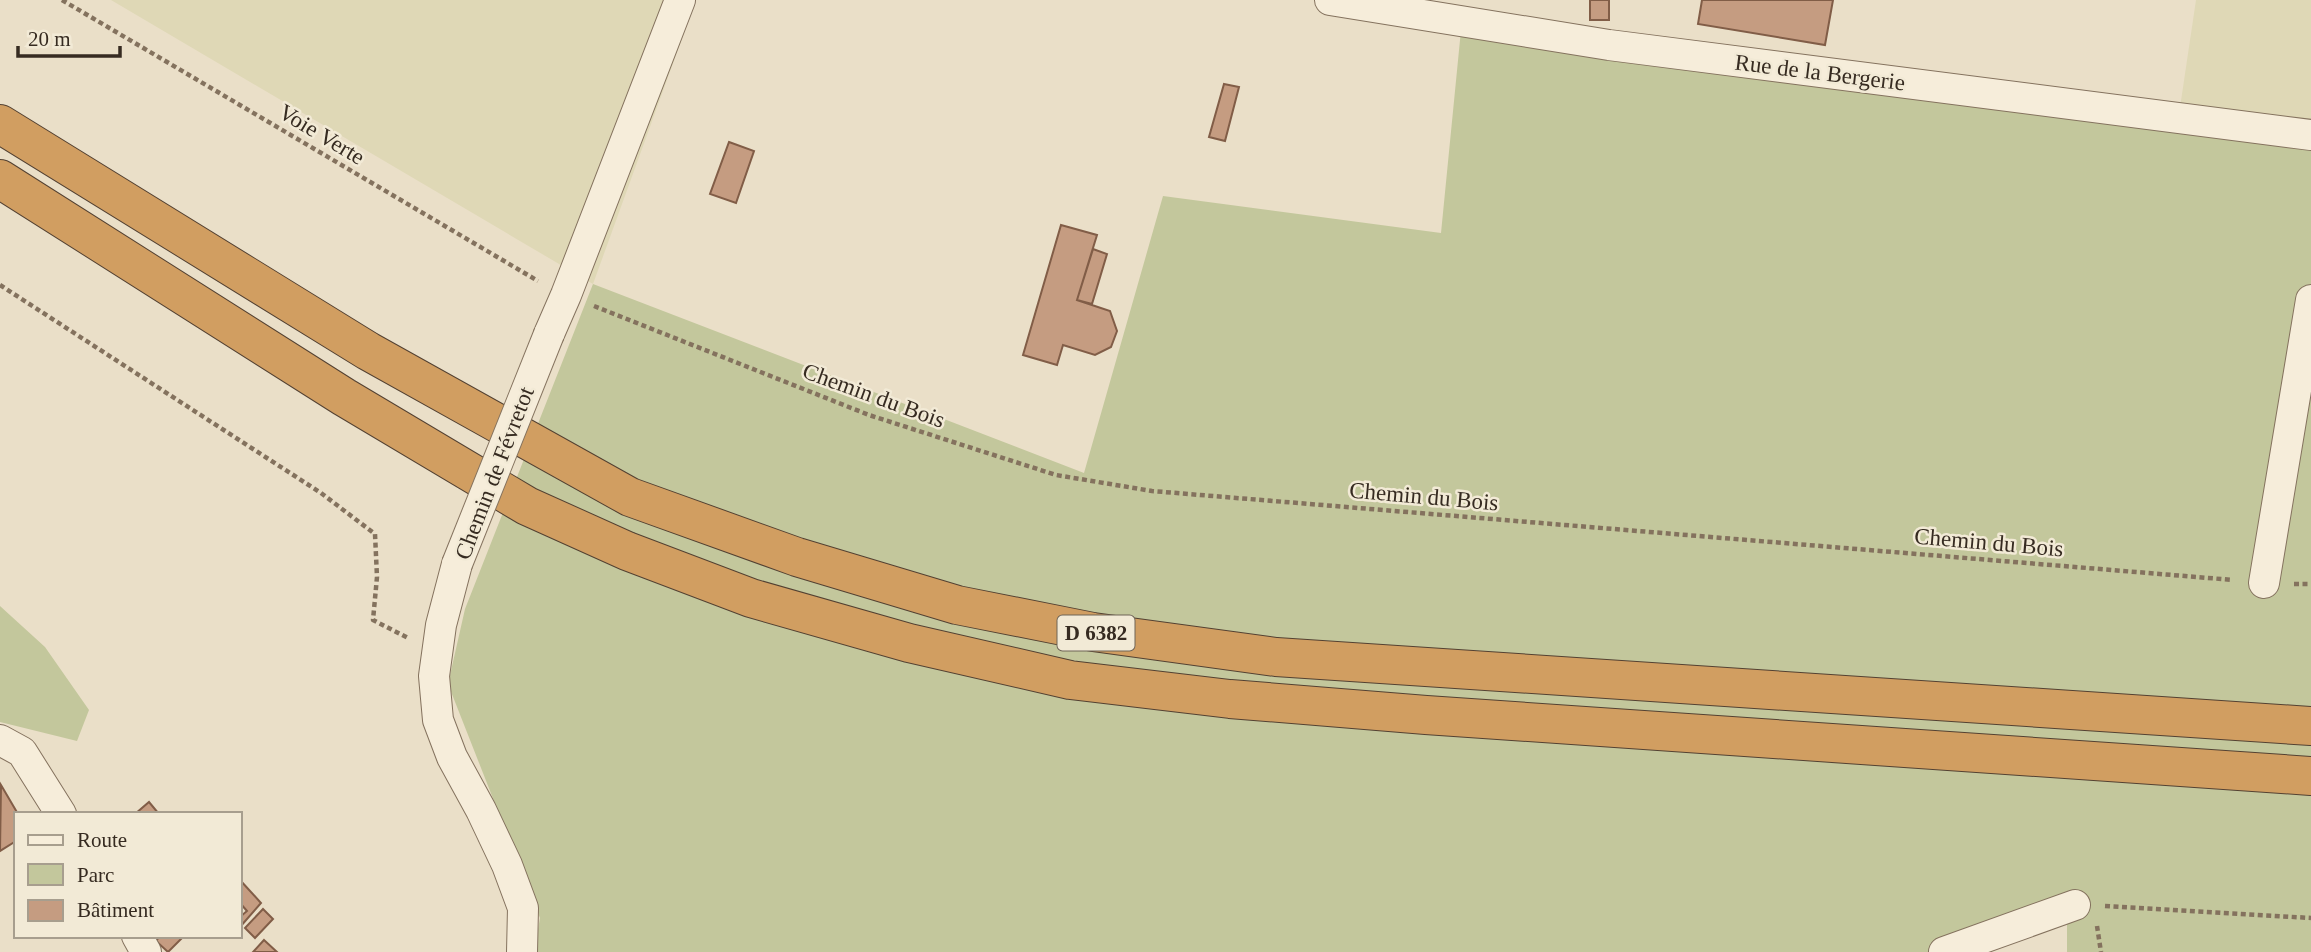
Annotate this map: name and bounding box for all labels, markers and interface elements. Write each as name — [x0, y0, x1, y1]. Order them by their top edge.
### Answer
scale bar — [18, 14, 119, 58]
text: 20 m — [28, 27, 71, 51]
street label: Rue de la Bergerie — [1733, 50, 1907, 95]
street label: Voie Verte — [274, 99, 369, 170]
street label: Chemin du Bois — [799, 358, 948, 433]
street label: Chemin de Févretot — [450, 383, 539, 563]
street label: Chemin du Bois — [1348, 478, 1500, 515]
street label: Chemin du Bois — [1913, 524, 2065, 561]
road number: D 6382 — [1058, 616, 1134, 650]
legend — [14, 812, 242, 938]
text: Route — [77, 828, 127, 852]
text: Parc — [77, 863, 114, 887]
text: Bâtiment — [77, 898, 154, 922]

